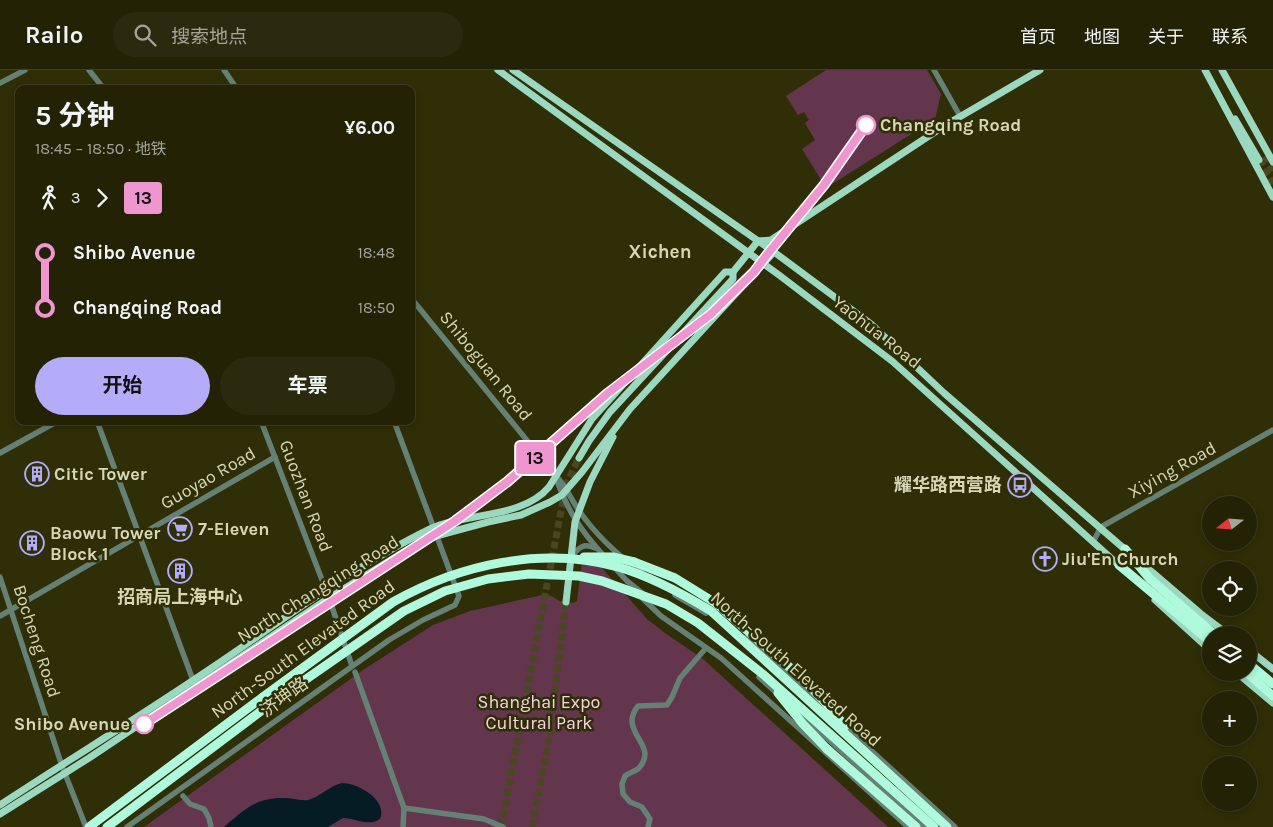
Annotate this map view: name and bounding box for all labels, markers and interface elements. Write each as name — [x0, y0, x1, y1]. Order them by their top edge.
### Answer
search box — [113, 12, 463, 57]
text: Railo — [25, 21, 83, 49]
icon: search — [131, 21, 159, 49]
text: 搜索地点 — [171, 26, 247, 48]
text: 首页 — [1020, 26, 1056, 48]
text: 地图 — [1084, 26, 1120, 48]
text: 关于 — [1148, 26, 1184, 48]
text: 联系 — [1212, 26, 1248, 48]
text: 5 分钟 — [35, 99, 114, 132]
place label: Changqing Road — [880, 114, 1021, 136]
marker: Changqing Road — [856, 115, 876, 135]
text: ¥6.00 — [344, 117, 395, 139]
text: 18:45 – 18:50 · 地铁 — [35, 139, 167, 158]
icon: walk — [35, 184, 63, 212]
icon: forward — [88, 184, 116, 212]
text: 13 — [134, 187, 152, 209]
text: 3 — [71, 188, 80, 207]
district label: Xichen — [628, 241, 692, 263]
text: Shibo Avenue — [73, 242, 196, 264]
text: 18:48 — [357, 243, 395, 262]
street label: Yaohua Road — [829, 291, 925, 373]
text: Changqing Road — [73, 297, 222, 319]
text: 18:50 — [358, 298, 395, 317]
street label: Shiboguan Road — [435, 307, 537, 425]
button: 开始 — [35, 357, 210, 415]
button: 车票 — [220, 357, 395, 415]
street label: Guozhan Road — [275, 437, 337, 555]
street label: Xiying Road — [1124, 437, 1220, 503]
street label: Guoyao Road — [157, 442, 259, 514]
line badge: 13 — [512, 442, 558, 474]
text: 13 — [526, 447, 544, 469]
building icon: Citic Tower — [24, 461, 50, 487]
place label: Citic Tower — [54, 463, 147, 485]
bus stop icon: 耀华路西营路 — [1007, 472, 1033, 498]
place label: 耀华路西营路 — [894, 474, 1002, 496]
north arrow — [1202, 496, 1258, 551]
map controls — [1202, 496, 1257, 811]
supermarket icon: 7-Eleven — [167, 516, 193, 542]
place label: 7-Eleven — [198, 518, 269, 540]
place label: Baowu Tower Block 1 — [50, 522, 160, 565]
building icon: Baowu Tower Block 1 — [19, 530, 45, 556]
street label: North Changqing Road — [233, 530, 403, 648]
church icon: Jiu'En Church — [1032, 546, 1058, 572]
place label: Jiu'En Church — [1062, 548, 1178, 570]
building icon: 招商局上海中心 — [167, 558, 193, 584]
button: locate — [1202, 561, 1257, 616]
street label: North-South Elevated Road — [207, 575, 399, 723]
street label: Bocheng Road — [8, 582, 66, 700]
place label: 招商局上海中心 — [117, 586, 243, 608]
street label: North-South Elevated Road — [706, 587, 886, 751]
button: layers — [1202, 626, 1257, 681]
street label: 济坤路 — [256, 672, 312, 722]
park label: Shanghai Expo Cultural Park — [478, 691, 600, 734]
button: + — [1202, 691, 1257, 746]
place label: Shibo Avenue — [14, 713, 130, 735]
marker: Shibo Avenue — [134, 714, 154, 734]
button: − — [1202, 756, 1257, 811]

